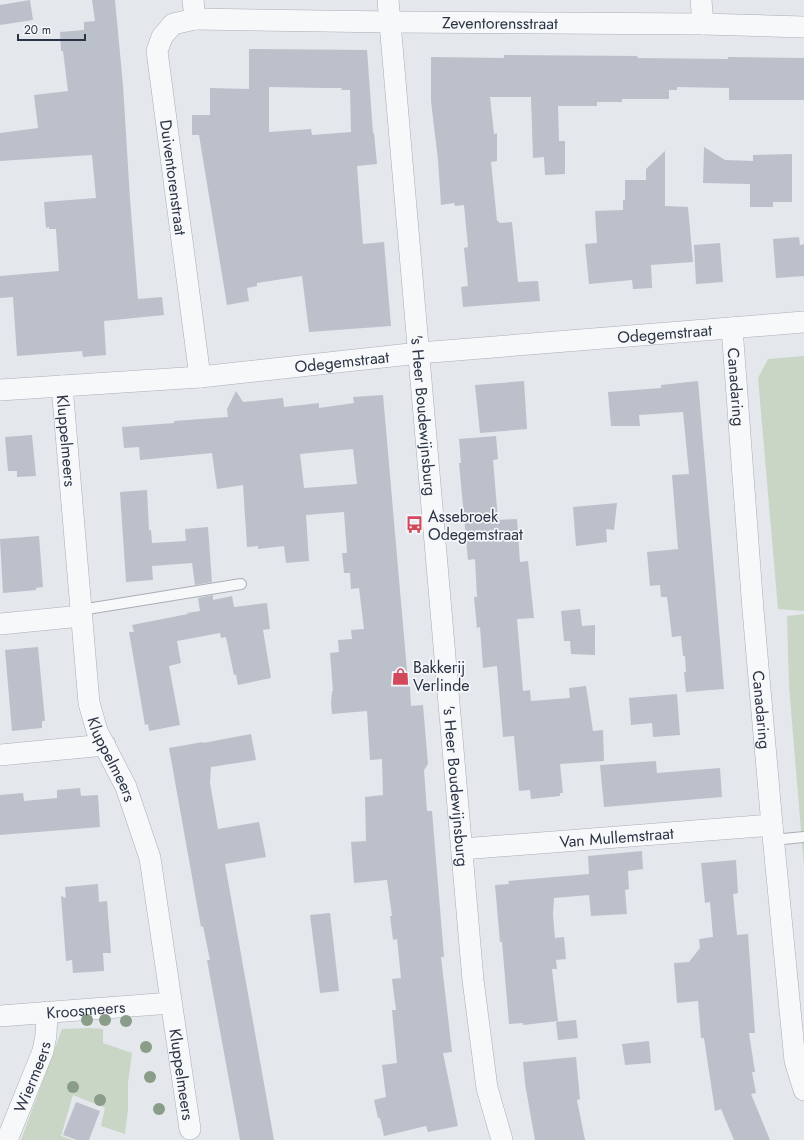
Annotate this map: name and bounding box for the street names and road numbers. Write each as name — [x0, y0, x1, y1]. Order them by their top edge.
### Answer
street label: Zeventorensstraat — [442, 11, 558, 35]
street label: Duiventorenstraat — [155, 118, 193, 237]
street label: Odegemstraat — [616, 318, 713, 349]
street label: 's Heer Boudewijnsburg — [406, 334, 442, 497]
street label: Odegemstraat — [293, 345, 390, 378]
street label: Canadaring — [722, 347, 751, 427]
street label: Kluppelmeers — [51, 394, 82, 488]
street label: Canadaring — [747, 670, 777, 750]
street label: 's Heer Boudewijnsburg — [438, 705, 475, 868]
street label: Kluppelmeers — [82, 714, 142, 805]
street label: Van Mullemstraat — [559, 821, 675, 853]
street label: Kroosmeers — [45, 995, 126, 1024]
street label: Kluppelmeers — [164, 1027, 200, 1122]
street label: Wiermeers — [8, 1040, 56, 1116]

